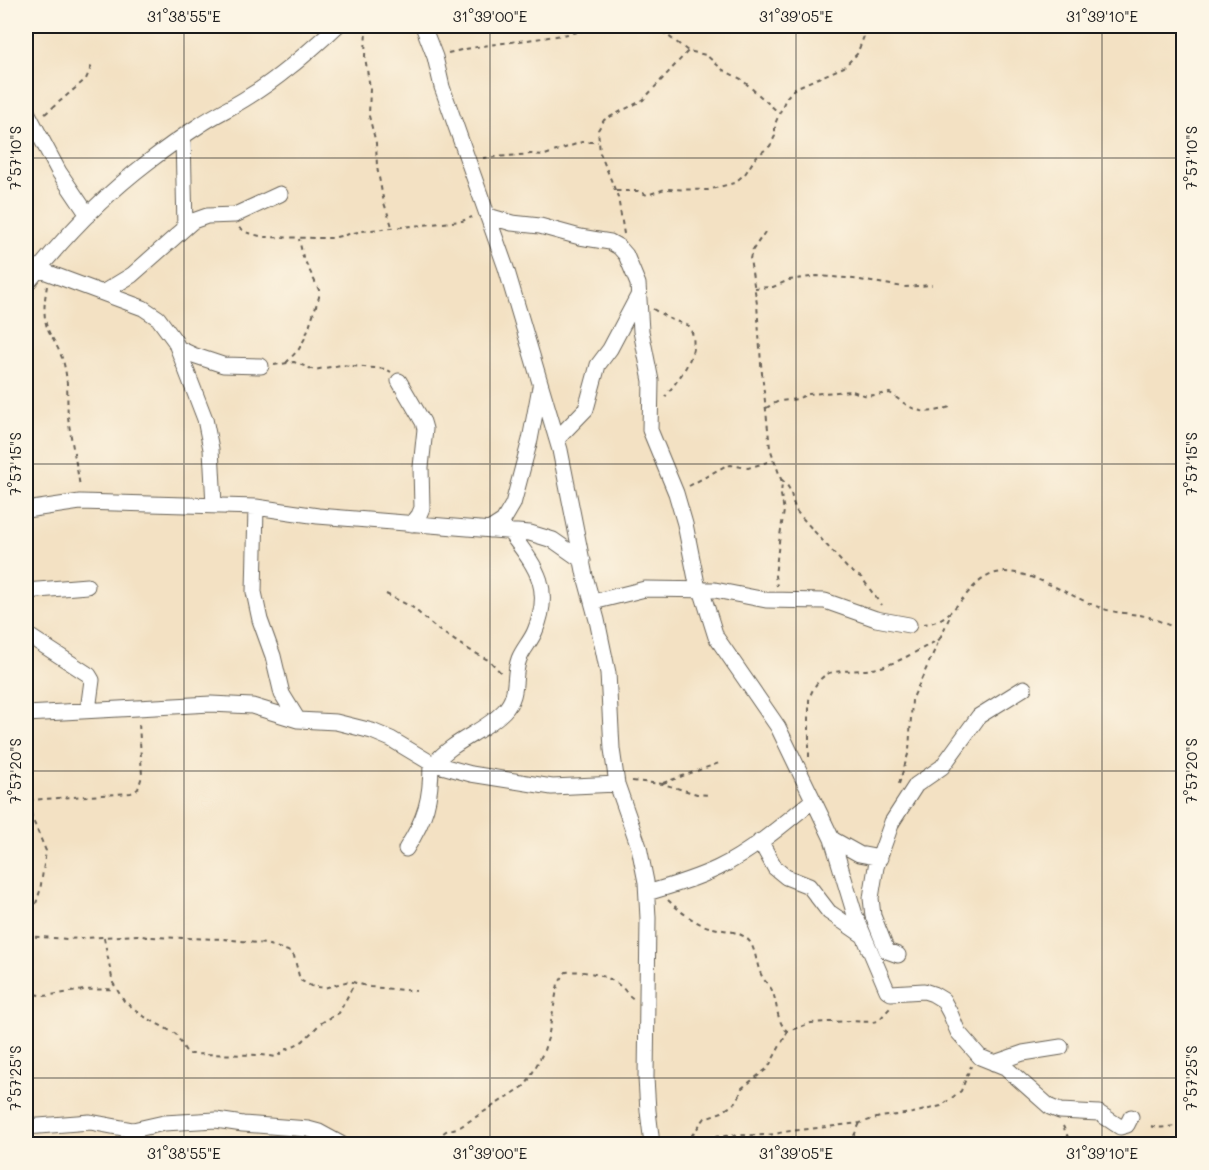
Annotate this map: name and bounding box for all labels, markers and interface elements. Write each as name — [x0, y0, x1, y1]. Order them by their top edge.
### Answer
text: 31°38'55"E — [147, 6, 221, 26]
text: 31°39'00"E — [453, 6, 528, 26]
text: 31°39'05"E — [759, 6, 833, 26]
text: 31°39'10"E — [1066, 6, 1138, 26]
text: 7°57'10"S — [5, 126, 25, 190]
text: 7°57'10"S — [1181, 126, 1201, 190]
text: 7°57'15"S — [5, 432, 25, 496]
text: 7°57'15"S — [1181, 432, 1201, 496]
text: 7°57'20"S — [5, 738, 25, 804]
text: 7°57'20"S — [1181, 738, 1201, 804]
text: 7°57'25"S — [5, 1045, 25, 1111]
text: 7°57'25"S — [1181, 1045, 1201, 1111]
text: 31°38'55"E — [147, 1143, 221, 1163]
text: 31°39'00"E — [453, 1143, 528, 1163]
text: 31°39'05"E — [759, 1143, 833, 1163]
text: 31°39'10"E — [1066, 1143, 1138, 1163]

